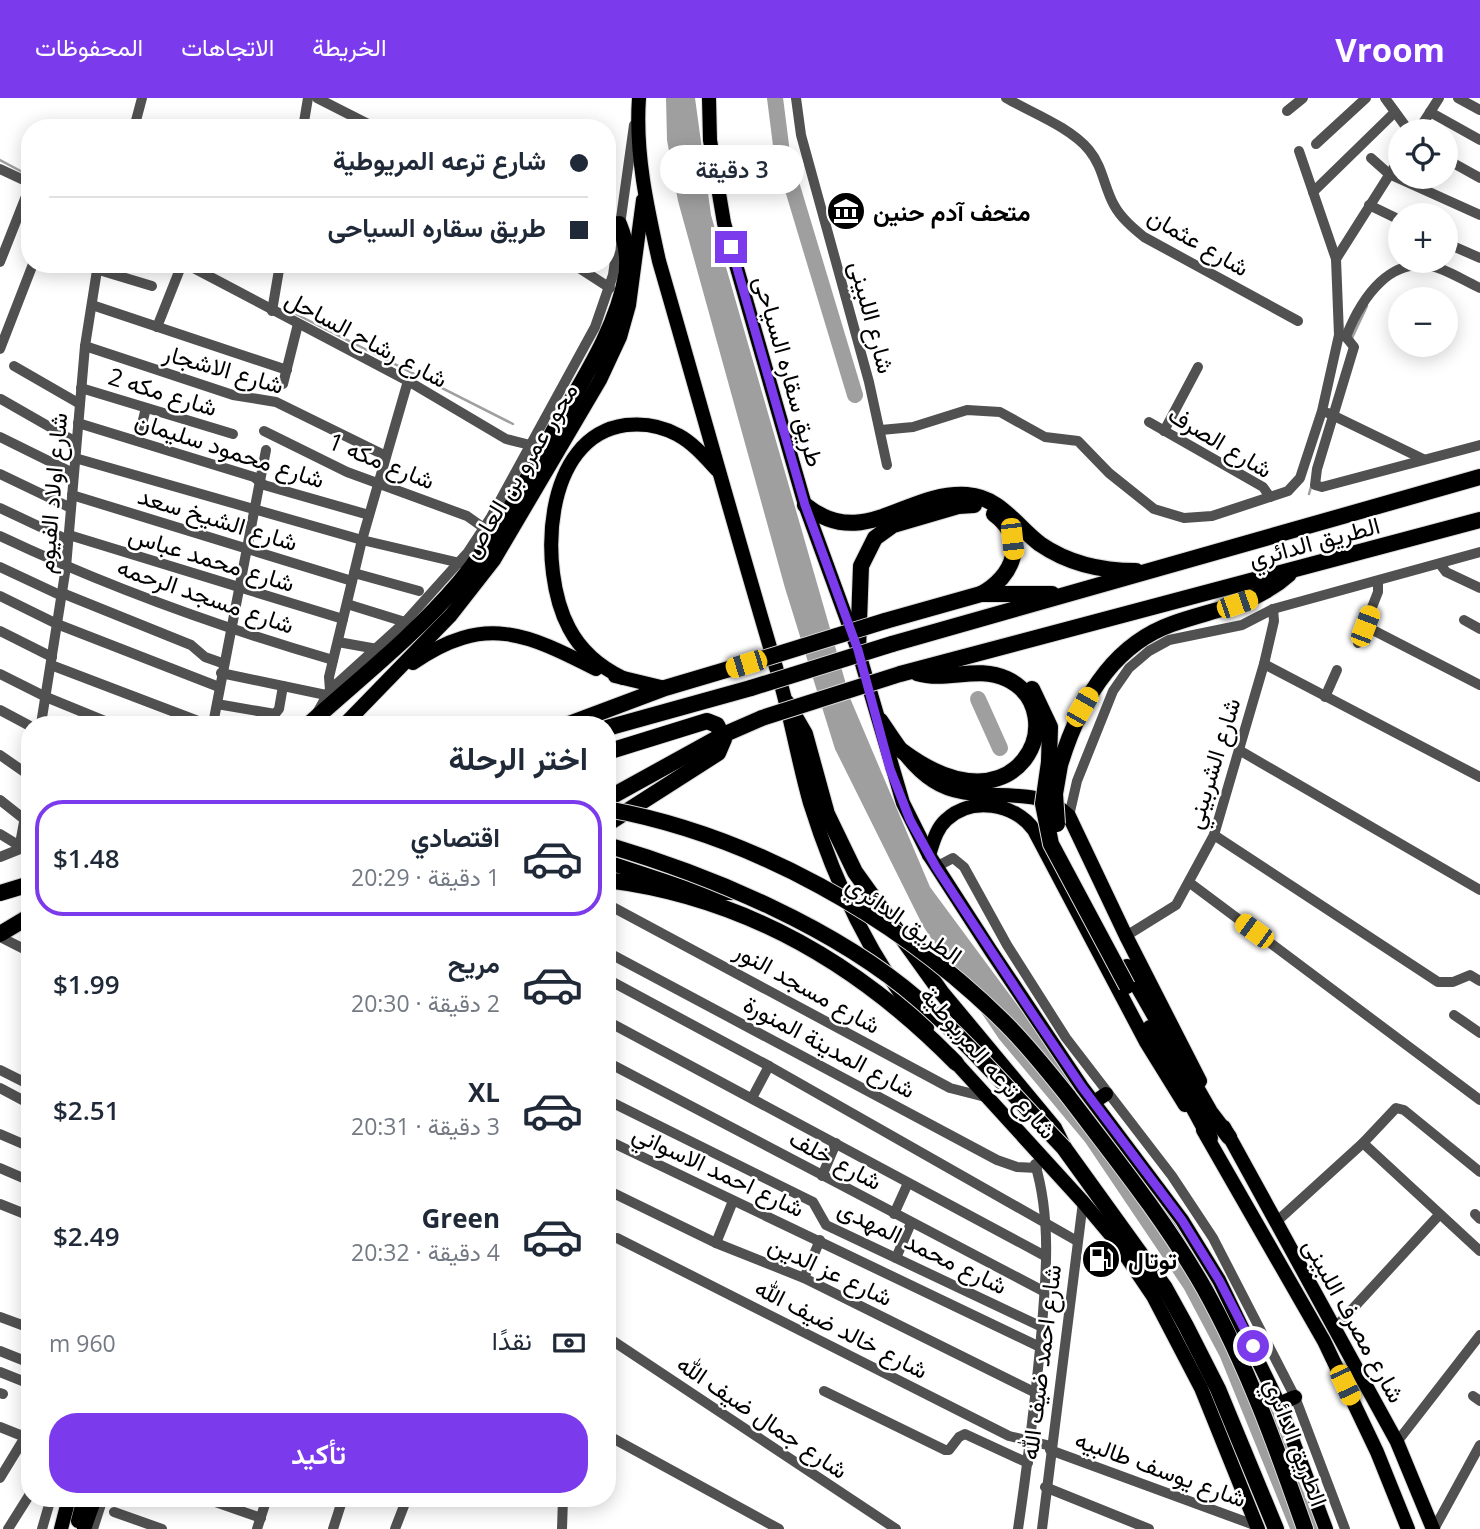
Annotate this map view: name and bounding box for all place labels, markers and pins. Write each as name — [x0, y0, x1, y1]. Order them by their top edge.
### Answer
museum icon: متحف آدم حنين — [825, 190, 867, 232]
place label: متحف آدم حنين — [873, 195, 1030, 229]
fuel station icon: توتال — [1080, 1238, 1122, 1280]
place label: توتال — [1128, 1243, 1177, 1276]

